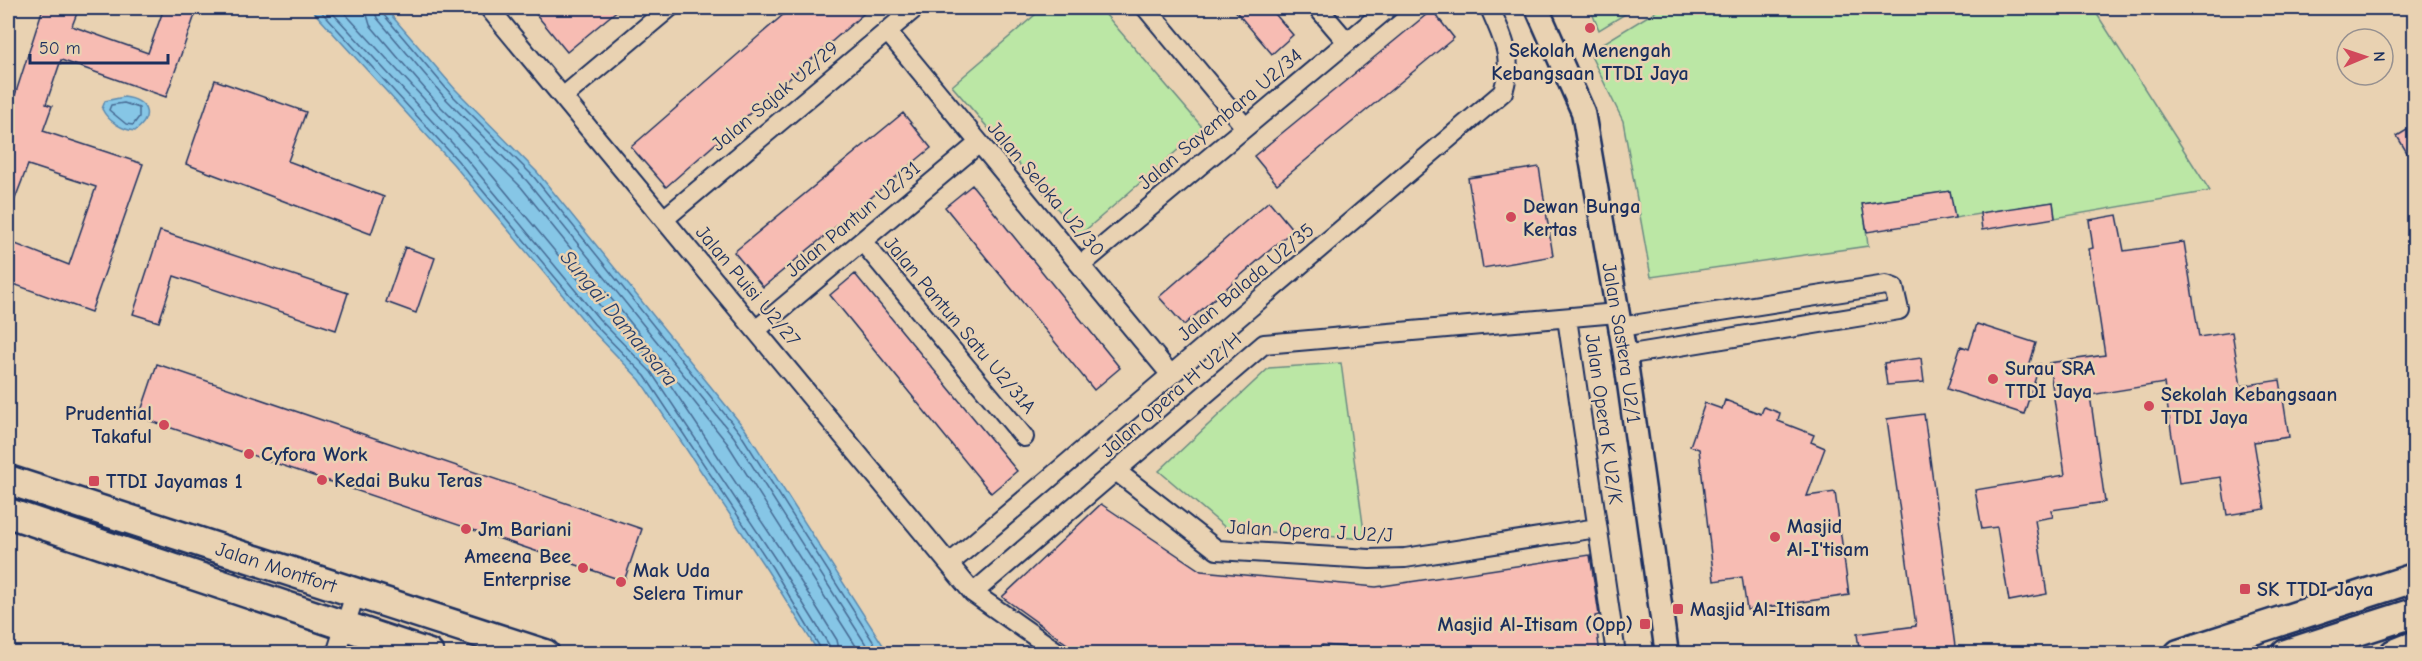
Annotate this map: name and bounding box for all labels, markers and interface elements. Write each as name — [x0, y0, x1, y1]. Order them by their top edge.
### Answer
marker: Sekolah Menengah Kebangsaan TTDI Jaya — [1583, 21, 1597, 35]
scale bar — [30, 27, 168, 65]
north arrow — [2335, 27, 2395, 87]
street label: Jalan Sajak U2/29 — [707, 36, 843, 156]
text: 50 m — [39, 38, 81, 59]
place label: Sekolah Menengah Kebangsaan TTDI Jaya — [1491, 39, 1689, 85]
street label: Jalan Sayembara U2/34 — [1133, 44, 1307, 194]
text: N — [2370, 51, 2388, 62]
street label: Jalan Seloka U2/30 — [983, 117, 1109, 261]
street label: Jalan Pantun U2/31 — [781, 156, 925, 282]
place label: Dewan Bunga Kertas — [1523, 195, 1640, 241]
marker: Dewan Bunga Kertas — [1504, 210, 1518, 224]
street label: Jalan Balada U2/35 — [1173, 218, 1319, 346]
street label: Jalan Puisi U2/27 — [691, 221, 805, 351]
street label: Jalan Pantun Satu U2/31A — [879, 232, 1041, 418]
water label: Sungai Damansara — [555, 245, 683, 391]
street label: Jalan Sastera U2/1 — [1598, 261, 1646, 425]
street label: Jalan Opera H U2/H — [1096, 328, 1246, 462]
street label: Jalan Opera K U2/K — [1581, 332, 1627, 506]
place label: Surau SRA TTDI Jaya — [2005, 357, 2095, 403]
marker: Surau SRA TTDI Jaya — [1986, 372, 2000, 386]
place label: Sekolah Kebangsaan TTDI Jaya — [2161, 383, 2337, 429]
marker: Sekolah Kebangsaan TTDI Jaya — [2142, 399, 2156, 413]
place label: Prudential Takaful — [65, 402, 152, 448]
marker: Prudential Takaful — [157, 418, 171, 432]
place label: Cyfora Work — [261, 443, 368, 466]
marker: Cyfora Work — [242, 447, 256, 461]
place label: Kedai Buku Teras — [334, 469, 482, 492]
place label: TTDI Jayamas 1 — [106, 470, 243, 493]
marker: Kedai Buku Teras — [315, 473, 329, 487]
marker: TTDI Jayamas 1 — [87, 474, 101, 488]
street label: Jalan Opera J U2/J — [1226, 515, 1394, 547]
place label: Masjid Al-I'tisam — [1787, 515, 1869, 561]
place label: Jm Bariani — [478, 518, 572, 541]
marker: Jm Bariani — [459, 522, 473, 536]
marker: Masjid Al-I'tisam — [1768, 530, 1782, 544]
street label: Jalan Montfort — [213, 537, 341, 598]
place label: Ameena Bee Enterprise — [464, 545, 571, 591]
place label: Mak Uda Selera Timur — [633, 559, 743, 605]
marker: Ameena Bee Enterprise — [576, 561, 590, 575]
marker: Mak Uda Selera Timur — [614, 575, 628, 589]
place label: SK TTDI Jaya — [2257, 578, 2373, 601]
marker: SK TTDI Jaya — [2238, 582, 2252, 596]
place label: Masjid Al-Itisam — [1690, 598, 1830, 621]
marker: Masjid Al-Itisam — [1671, 602, 1685, 616]
place label: Masjid Al-Itisam (Opp) — [1438, 613, 1633, 636]
marker: Masjid Al-Itisam (Opp) — [1638, 617, 1652, 631]

